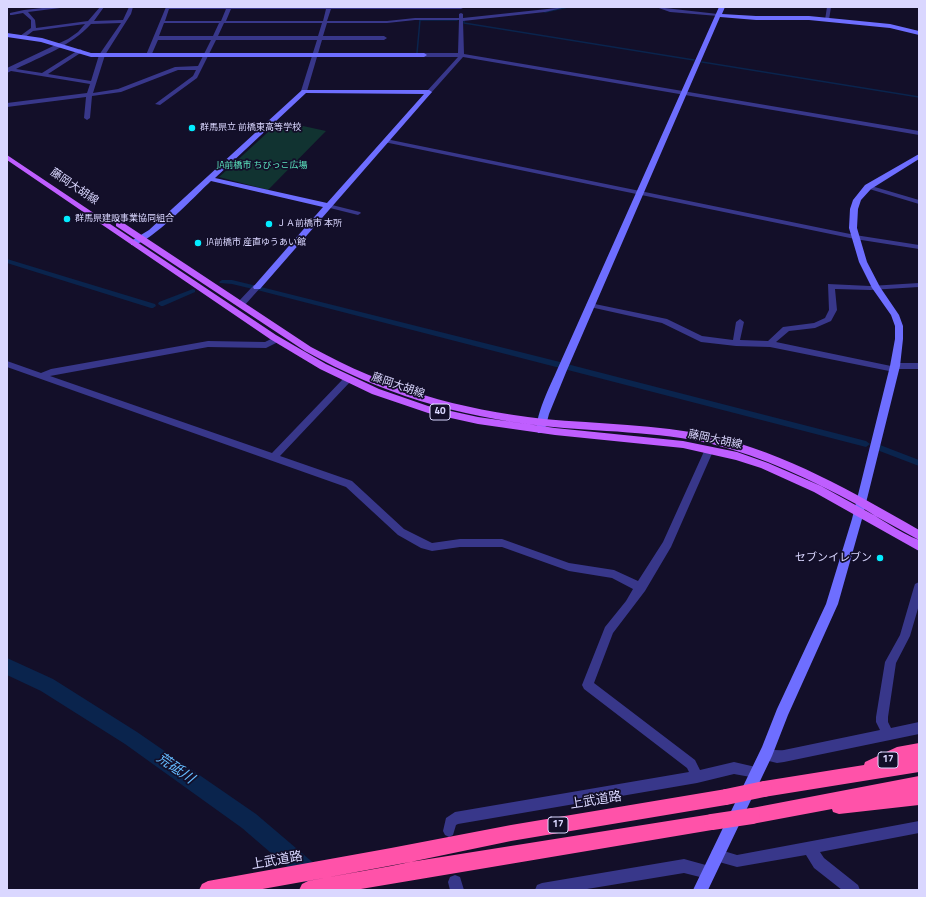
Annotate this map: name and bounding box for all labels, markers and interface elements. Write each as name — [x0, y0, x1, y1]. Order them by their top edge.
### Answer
marker: 群馬県立 前橋東高等学校 — [187, 123, 197, 133]
place label: 群馬県立 前橋東高等学校 — [200, 123, 301, 133]
park label: JA前橋市 ちびっこ広場 — [217, 161, 307, 171]
street label: 藤岡大胡線 — [48, 166, 100, 208]
marker: 群馬県建設事業協同組合 — [62, 214, 72, 224]
place label: 群馬県建設事業協同組合 — [75, 214, 174, 224]
marker: ＪＡ前橋市 本所 — [264, 219, 274, 229]
place label: ＪＡ前橋市 本所 — [277, 219, 342, 229]
marker: JA前橋市 産直ゆうあい館 — [193, 238, 203, 248]
place label: JA前橋市 産直ゆうあい館 — [206, 238, 306, 248]
street label: 藤岡大胡線 — [370, 371, 426, 401]
road number: 40 — [430, 404, 450, 420]
street label: 藤岡大胡線 — [687, 428, 743, 452]
place label: セブンイレブン — [795, 551, 872, 565]
marker: セブンイレブン — [875, 553, 885, 563]
water label: 荒砥川 — [153, 750, 197, 788]
road number: 17 — [878, 752, 898, 768]
street label: 上武道路 — [569, 789, 623, 813]
road number: 17 — [548, 817, 568, 833]
street label: 上武道路 — [250, 849, 304, 873]

